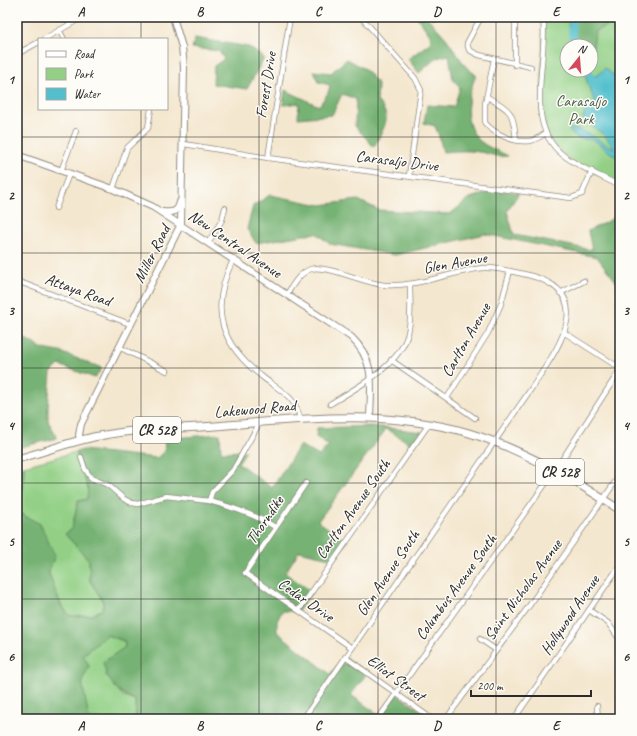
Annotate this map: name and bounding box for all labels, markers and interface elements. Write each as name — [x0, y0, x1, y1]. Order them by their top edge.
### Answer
text: A — [78, 4, 86, 20]
text: B — [197, 4, 205, 20]
text: C — [315, 4, 323, 20]
text: D — [433, 4, 442, 20]
text: E — [553, 4, 562, 20]
legend — [38, 38, 168, 110]
north arrow — [559, 38, 599, 78]
text: N — [577, 41, 589, 57]
text: Road — [74, 46, 96, 62]
street label: Forest Drive — [251, 49, 281, 120]
text: Park — [74, 66, 95, 82]
text: 1 — [8, 72, 16, 88]
text: 1 — [623, 72, 631, 88]
text: Water — [74, 86, 102, 102]
park label: Carasaljo Park — [556, 91, 608, 129]
street label: Carasaljo Drive — [355, 146, 441, 176]
text: 2 — [8, 188, 15, 204]
text: 2 — [623, 188, 630, 204]
street label: New Central Avenue — [185, 205, 287, 284]
street label: Miller Road — [129, 219, 176, 286]
street label: Glen Avenue — [422, 247, 490, 278]
street label: Attaya Road — [42, 269, 116, 312]
street label: Carlton Avenue — [437, 298, 496, 380]
text: 3 — [8, 303, 15, 319]
text: 3 — [623, 303, 630, 319]
street label: Lakewood Road — [214, 395, 299, 423]
road number: CR 528 — [133, 417, 181, 443]
text: 4 — [8, 418, 16, 434]
text: 4 — [623, 418, 631, 434]
street label: Carlton Avenue South — [311, 454, 395, 563]
road number: CR 528 — [536, 459, 584, 485]
street label: Thorndike — [242, 491, 289, 548]
street label: Glen Avenue South — [352, 526, 425, 620]
street label: Columbus Avenue South — [411, 529, 502, 644]
text: 5 — [8, 534, 15, 550]
street label: Saint Nicholas Avenue — [480, 534, 567, 645]
text: 5 — [623, 534, 630, 550]
street label: Hollywood Avenue — [536, 570, 605, 659]
street label: Cedar Drive — [274, 574, 339, 627]
text: 6 — [8, 649, 15, 665]
text: 6 — [623, 649, 630, 665]
street label: Elliot Street — [363, 650, 431, 707]
scale bar — [471, 672, 591, 698]
text: 200 m — [477, 678, 504, 694]
text: A — [78, 718, 86, 734]
text: B — [197, 718, 205, 734]
text: C — [315, 718, 323, 734]
text: D — [433, 718, 442, 734]
text: E — [553, 718, 562, 734]

